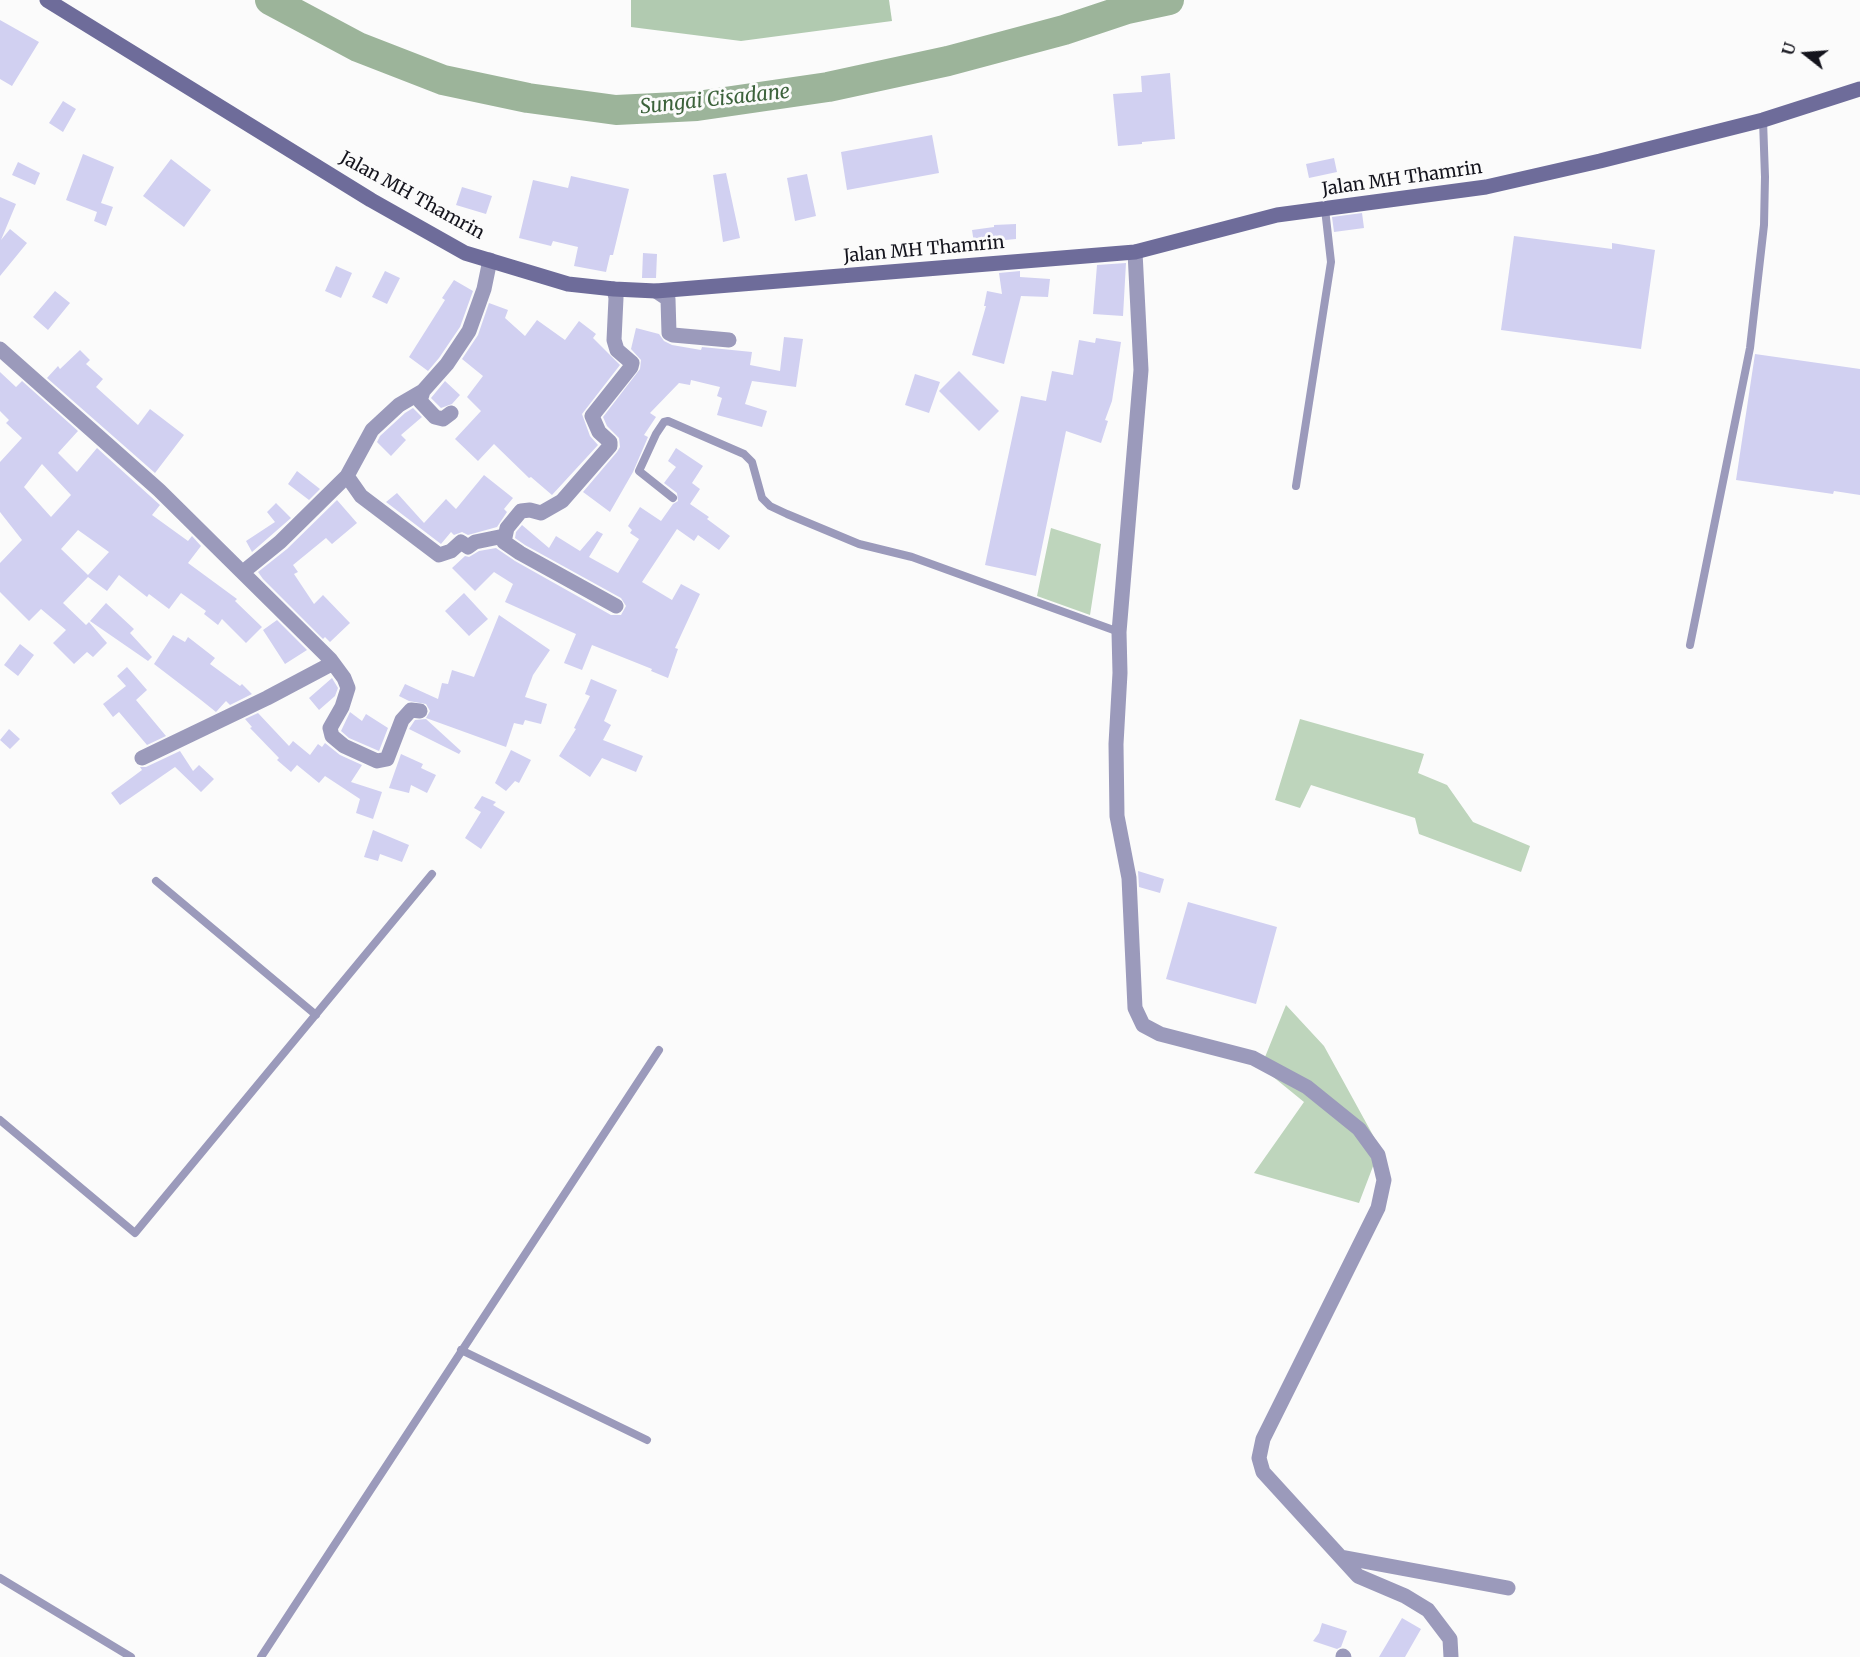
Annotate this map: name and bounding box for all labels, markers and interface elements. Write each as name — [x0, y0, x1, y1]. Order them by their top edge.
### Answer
north arrow — [1776, 24, 1836, 84]
text: U — [1777, 40, 1800, 57]
water label: Sungai Cisadane — [639, 80, 791, 120]
street label: Jalan MH Thamrin — [336, 147, 488, 245]
street label: Jalan MH Thamrin — [1320, 157, 1484, 201]
street label: Jalan MH Thamrin — [843, 232, 1005, 268]

